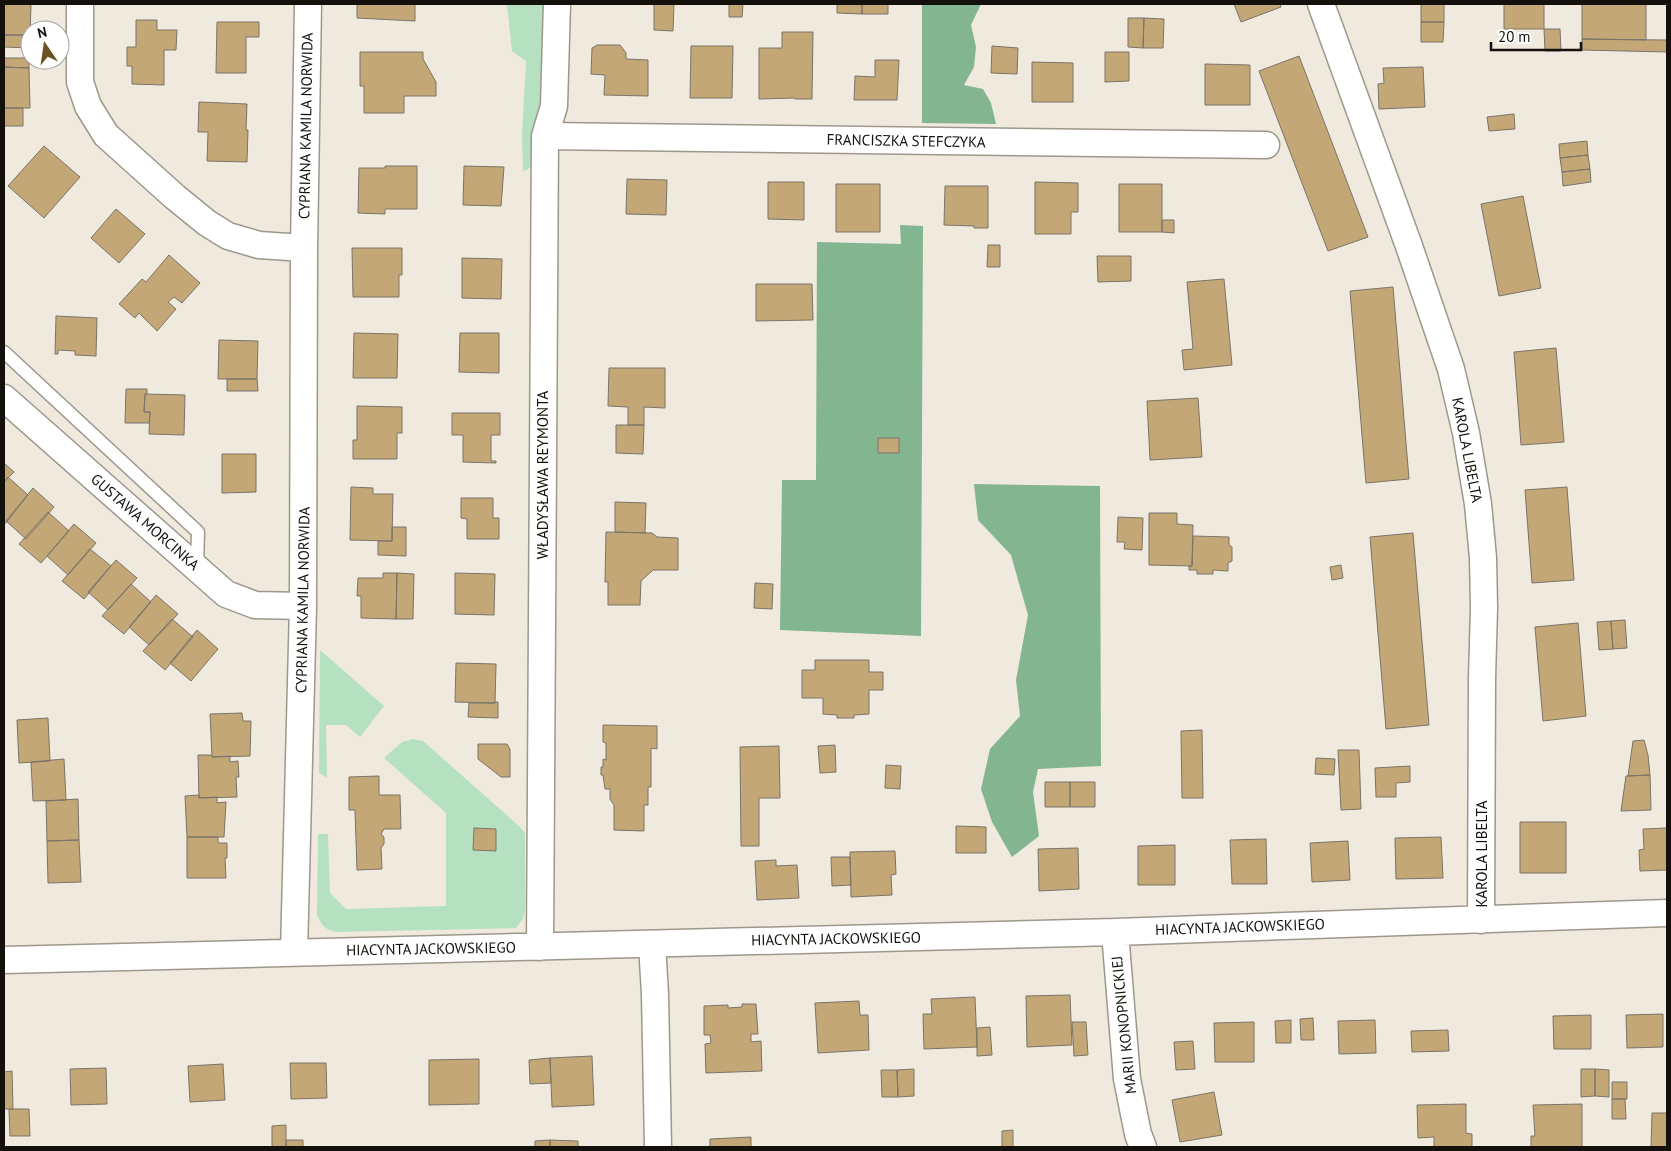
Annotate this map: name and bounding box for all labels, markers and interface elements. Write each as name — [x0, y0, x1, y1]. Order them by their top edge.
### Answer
north arrow — [20, 20, 70, 70]
scale bar — [1491, 20, 1581, 52]
text: N — [36, 23, 49, 42]
text: 20 m — [1498, 27, 1531, 46]
street label: CYPRIANA KAMILA NORWIDA — [294, 32, 317, 219]
street label: FRANCISZKA STEFCZYKA — [826, 130, 986, 151]
street label: WŁADYSŁAWA REYMONTA — [533, 390, 552, 559]
street label: KAROLA LIBELTA — [1448, 396, 1487, 504]
street label: GUSTAWA MORCINKA — [87, 469, 204, 574]
street label: CYPRIANA KAMILA NORWIDA — [291, 506, 314, 693]
street label: KAROLA LIBELTA — [1472, 800, 1491, 907]
street label: HIACYNTA JACKOWSKIEGO — [1155, 914, 1325, 939]
street label: HIACYNTA JACKOWSKIEGO — [751, 928, 921, 949]
street label: HIACYNTA JACKOWSKIEGO — [346, 938, 516, 959]
street label: MARII KONOPNICKIEJ — [1107, 955, 1140, 1095]

